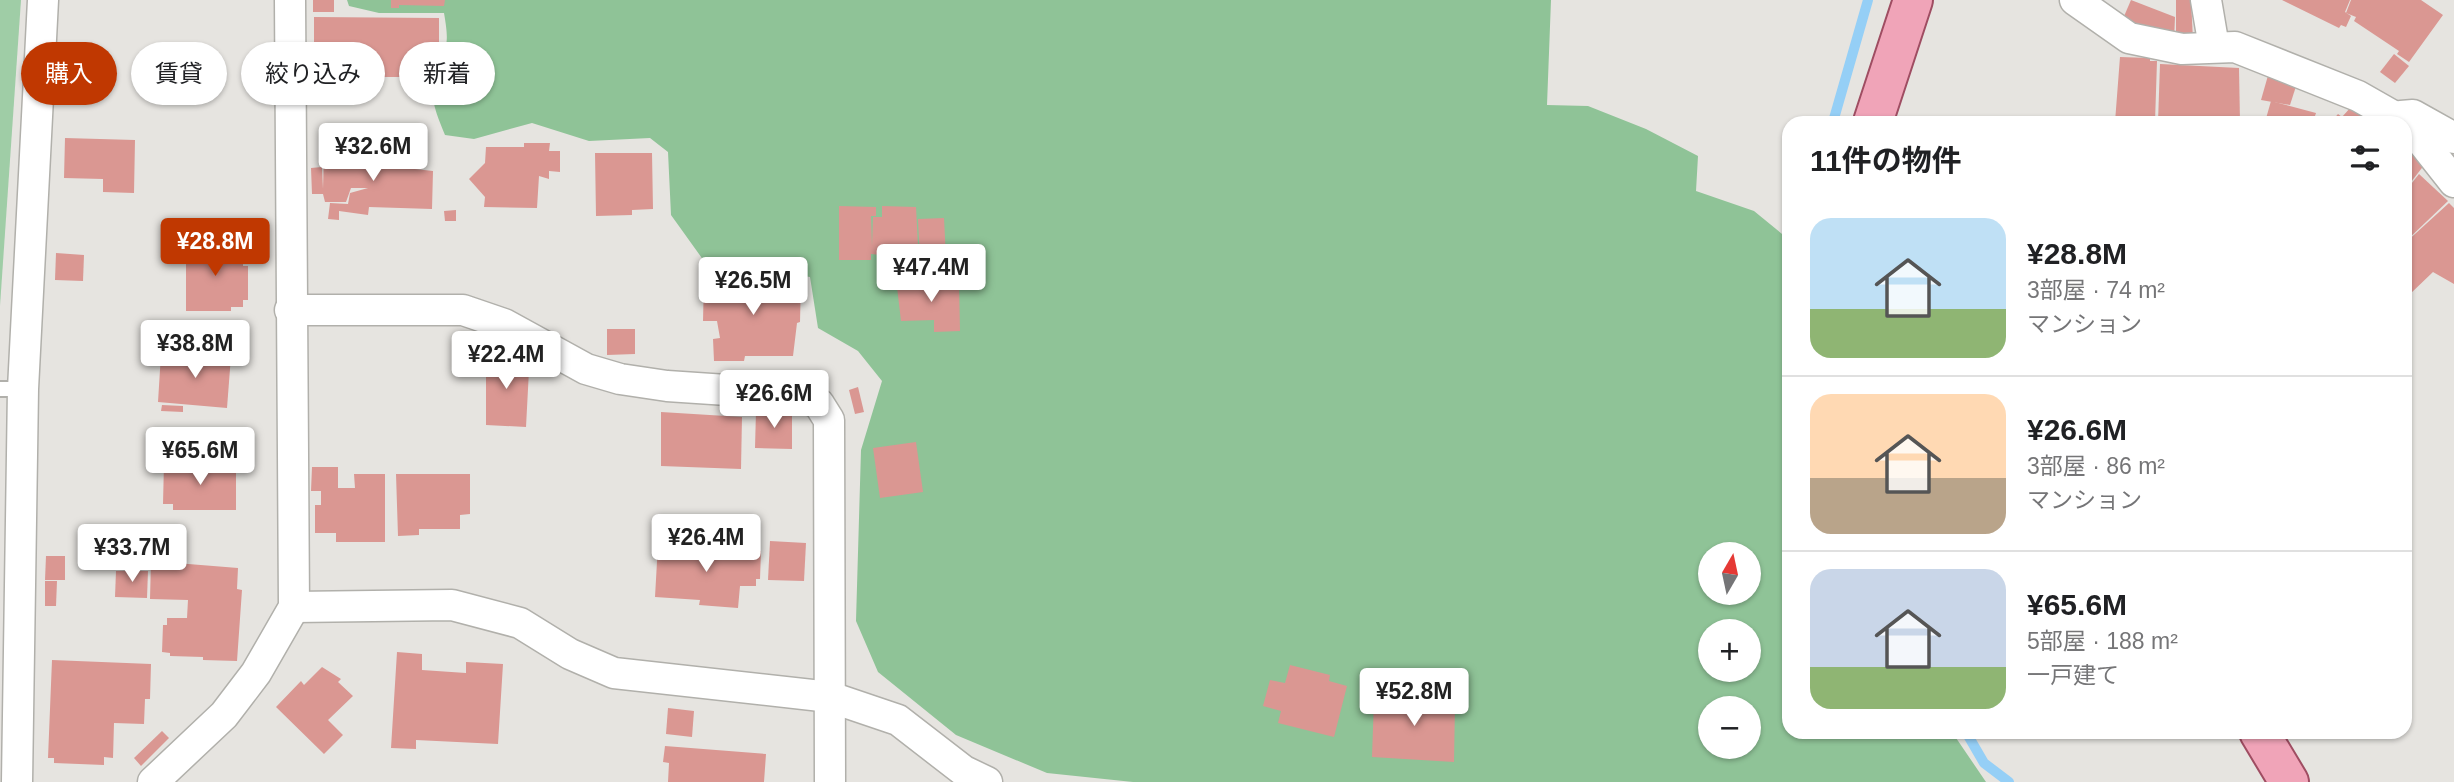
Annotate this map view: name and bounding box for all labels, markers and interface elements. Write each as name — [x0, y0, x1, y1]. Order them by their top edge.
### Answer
chip: 購入 — [21, 42, 117, 105]
chip: 賃貸 — [131, 42, 227, 105]
chip: 絞り込み — [241, 42, 385, 105]
chip: 新着 — [399, 42, 495, 105]
pin: ¥32.6M — [316, 124, 430, 183]
text: ¥32.6M — [335, 133, 411, 159]
icon: filters — [2346, 139, 2384, 177]
text: 11件の物件 — [1810, 144, 1962, 177]
pin: ¥28.8M — [158, 218, 272, 278]
text: ¥28.8M — [177, 228, 253, 254]
text: ¥28.8M — [2027, 237, 2127, 270]
pin: ¥47.4M — [874, 244, 988, 304]
icon: home — [1866, 246, 1950, 330]
text: ¥47.4M — [893, 254, 969, 280]
pin: ¥26.5M — [696, 258, 810, 317]
text: ¥26.5M — [715, 267, 791, 293]
text: 3部屋 · 74 m² — [2027, 277, 2165, 303]
text: マンション — [2027, 311, 2142, 337]
pin: ¥38.8M — [138, 320, 252, 380]
text: ¥38.8M — [157, 330, 233, 356]
pin: ¥22.4M — [449, 332, 563, 391]
text: ¥22.4M — [468, 341, 544, 367]
pin: ¥26.6M — [717, 370, 831, 430]
text: ¥26.6M — [736, 380, 812, 406]
text: ¥26.6M — [2027, 413, 2127, 446]
icon: home — [1866, 422, 1950, 506]
pin: ¥65.6M — [143, 428, 257, 487]
text: ¥65.6M — [162, 437, 238, 463]
text: 3部屋 · 86 m² — [2027, 453, 2165, 479]
text: マンション — [2027, 487, 2142, 513]
pin: ¥26.4M — [649, 514, 763, 574]
pin: ¥33.7M — [75, 524, 189, 584]
text: ¥26.4M — [668, 524, 744, 550]
text: ¥33.7M — [94, 534, 170, 560]
north arrow — [1698, 542, 1760, 606]
map controls — [1698, 542, 1761, 759]
text: ¥65.6M — [2027, 588, 2127, 621]
icon: home — [1866, 597, 1950, 681]
button: + — [1698, 619, 1761, 682]
text: 5部屋 · 188 m² — [2027, 628, 2178, 654]
text: 一戸建て — [2027, 662, 2119, 688]
pin: ¥52.8M — [1357, 668, 1471, 728]
text: ¥52.8M — [1376, 678, 1452, 704]
button: − — [1698, 696, 1761, 759]

